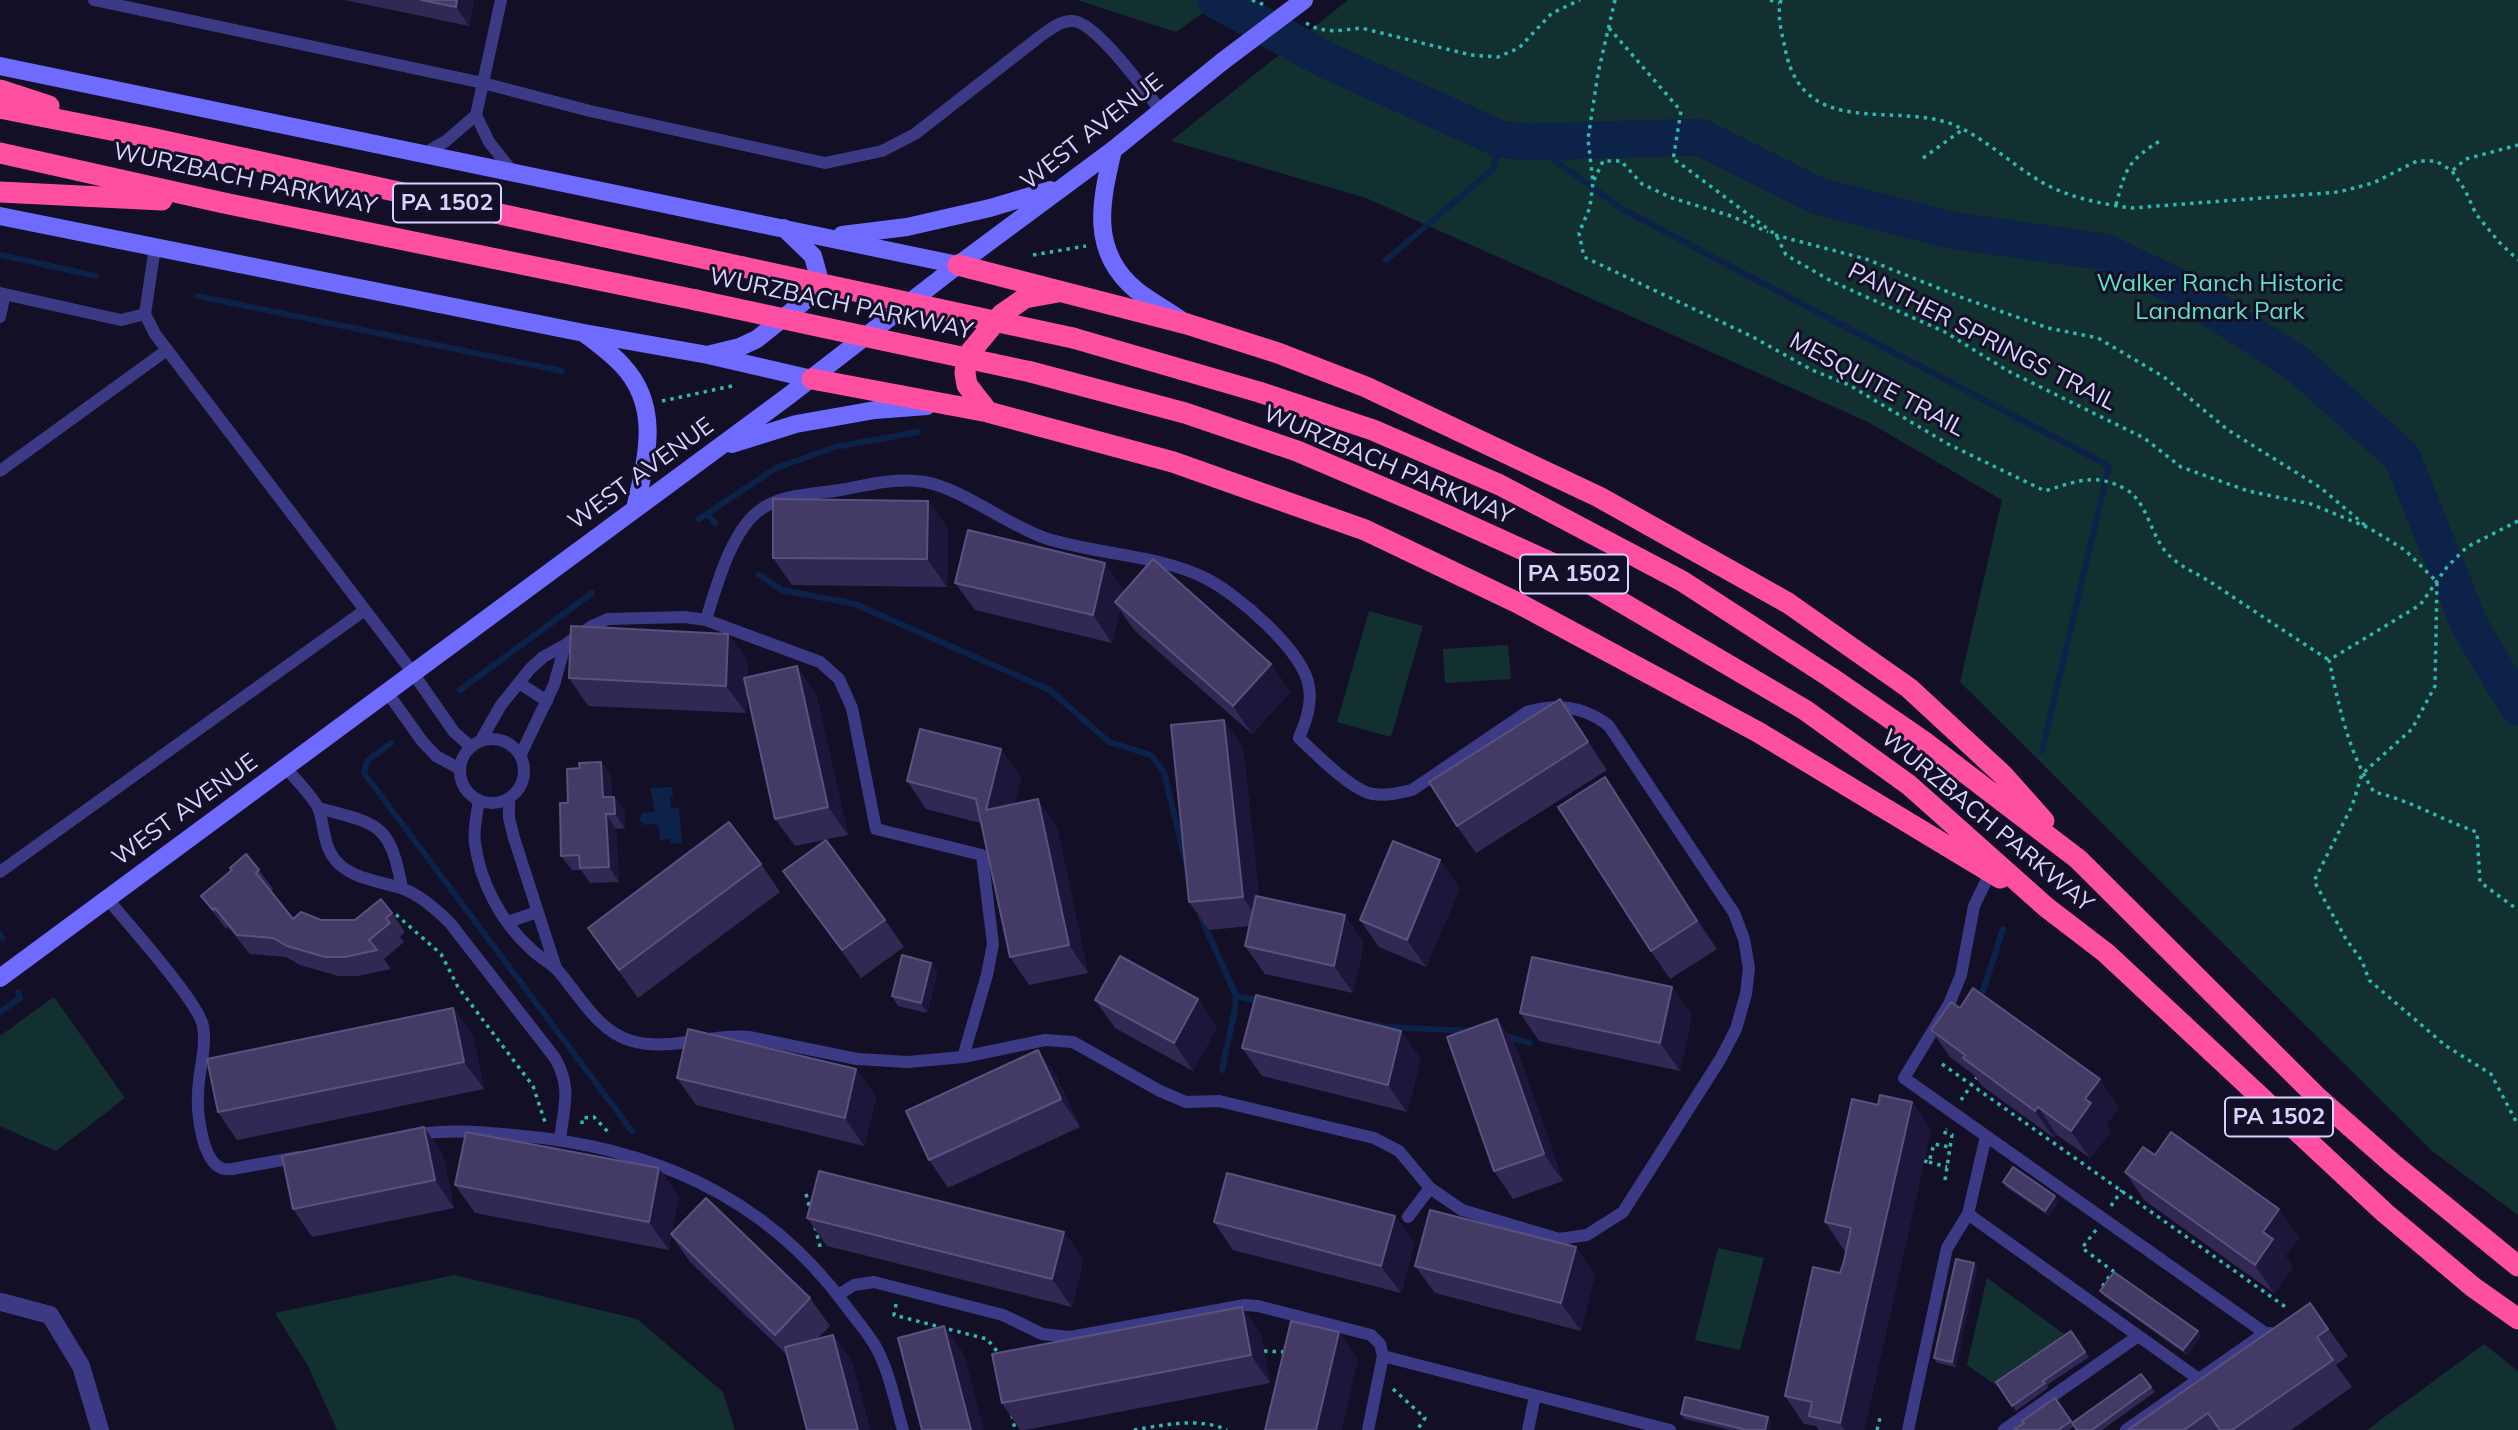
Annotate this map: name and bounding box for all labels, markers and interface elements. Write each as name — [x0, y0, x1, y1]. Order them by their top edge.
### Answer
street label: WEST AVENUE — [1015, 68, 1169, 196]
street label: WURZBACH PARKWAY — [111, 137, 379, 221]
road number: PA 1502 — [393, 184, 501, 222]
street label: PANTHER SPRINGS TRAIL — [1843, 257, 2121, 417]
street label: WURZBACH PARKWAY — [707, 262, 975, 346]
park label: Walker Ranch Historic Landmark Park — [2097, 270, 2343, 326]
street label: MESQUITE TRAIL — [1784, 327, 1970, 443]
street label: WURZBACH PARKWAY — [1259, 399, 1517, 531]
street label: WEST AVENUE — [563, 412, 719, 536]
road number: PA 1502 — [1520, 554, 1628, 594]
street label: WURZBACH PARKWAY — [1875, 724, 2099, 918]
street label: WEST AVENUE — [107, 748, 263, 872]
road number: PA 1502 — [2225, 1098, 2333, 1136]

